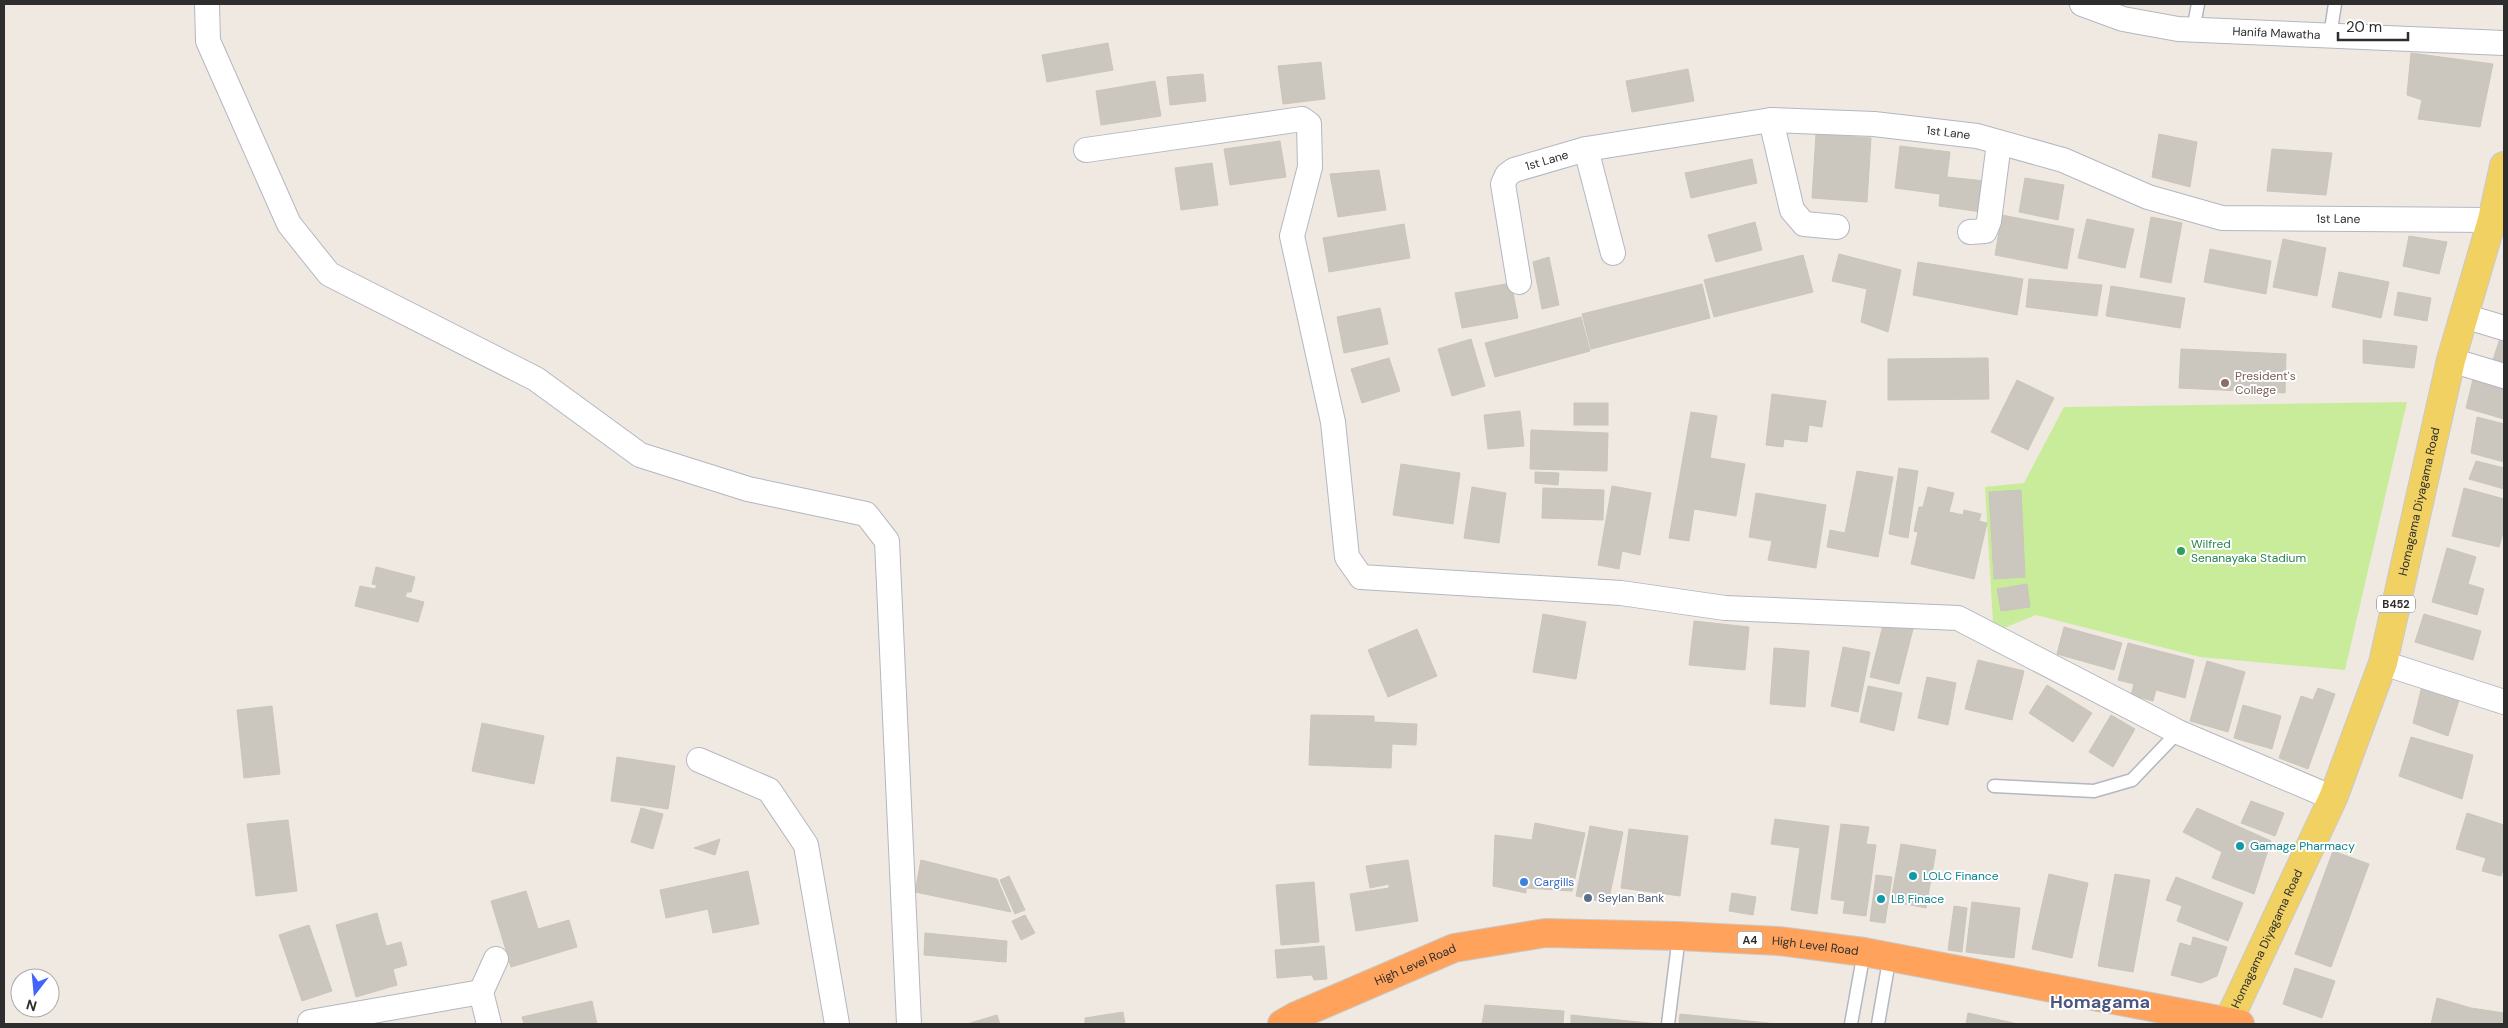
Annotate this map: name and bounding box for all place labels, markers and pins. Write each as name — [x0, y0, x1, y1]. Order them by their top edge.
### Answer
place label: President's College — [2235, 368, 2296, 398]
marker: President's College — [2219, 377, 2231, 389]
place label: Wilfred Senanayaka Stadium — [2191, 536, 2306, 566]
marker: Wilfred Senanayaka Stadium — [2175, 545, 2187, 557]
place label: Gamage Pharmacy — [2250, 838, 2355, 854]
marker: Gamage Pharmacy — [2234, 840, 2246, 852]
place label: LOLC Finance — [1923, 868, 1999, 884]
marker: LOLC Finance — [1907, 870, 1919, 882]
place label: Cargills — [1534, 874, 1574, 890]
marker: Cargills — [1518, 876, 1530, 888]
place label: Seylan Bank — [1598, 890, 1664, 906]
place label: LB Finace — [1891, 891, 1944, 907]
marker: Seylan Bank — [1582, 892, 1594, 904]
marker: LB Finace — [1875, 893, 1887, 905]

